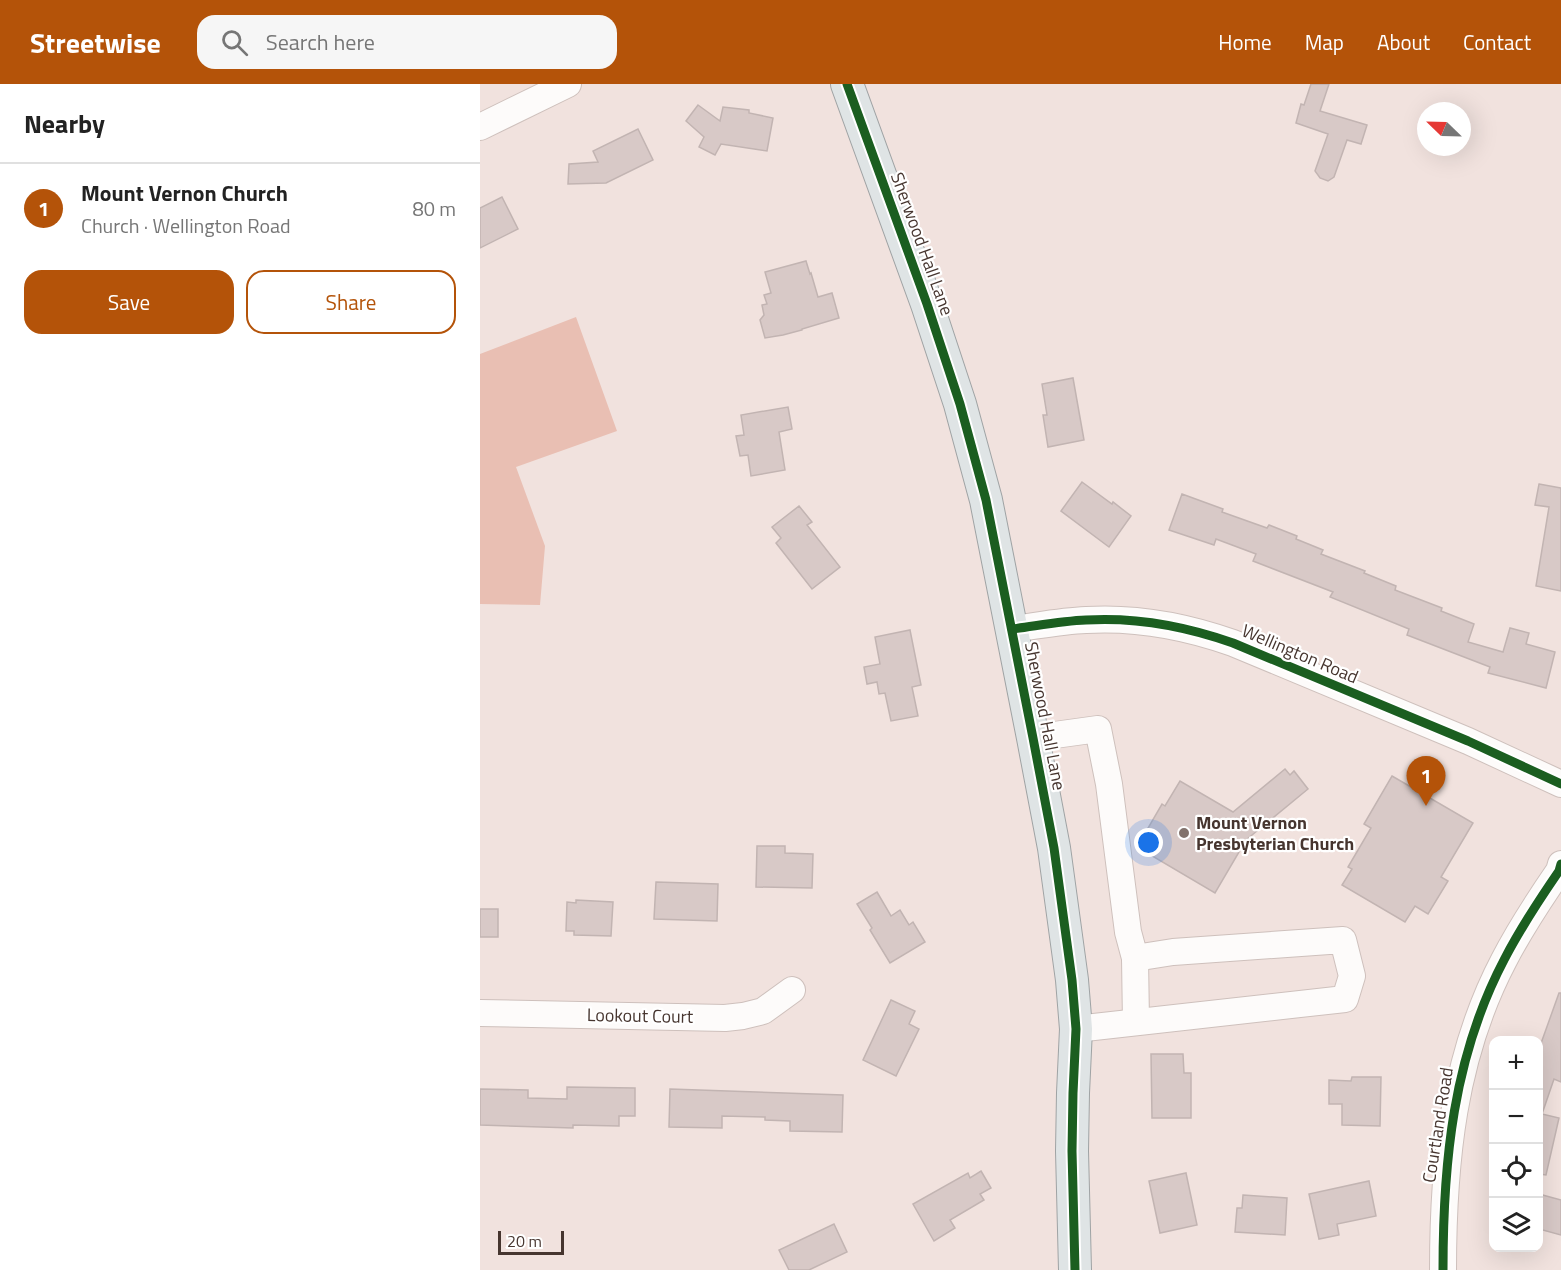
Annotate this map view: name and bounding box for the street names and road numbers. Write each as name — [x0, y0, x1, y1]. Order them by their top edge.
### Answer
street label: Sherwood Hall Lane — [884, 168, 961, 319]
street label: Wellington Road — [1238, 617, 1363, 690]
street label: Sherwood Hall Lane — [1018, 639, 1073, 792]
street label: Lookout Court — [587, 1001, 694, 1030]
street label: Courtland Road — [1415, 1065, 1460, 1185]

